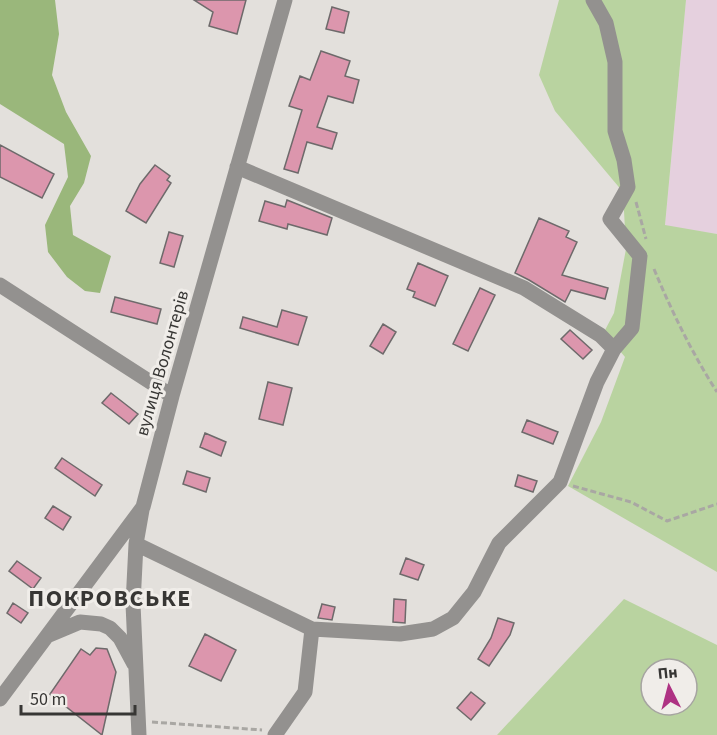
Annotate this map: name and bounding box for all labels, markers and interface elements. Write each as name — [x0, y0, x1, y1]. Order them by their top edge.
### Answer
street label: вулиця Волонтерів — [130, 287, 195, 439]
district label: ПОКРОВСЬКЕ — [28, 581, 192, 616]
north arrow — [639, 657, 699, 717]
text: Пн — [656, 661, 679, 685]
scale bar — [21, 678, 135, 716]
text: 50 m — [30, 687, 66, 712]

